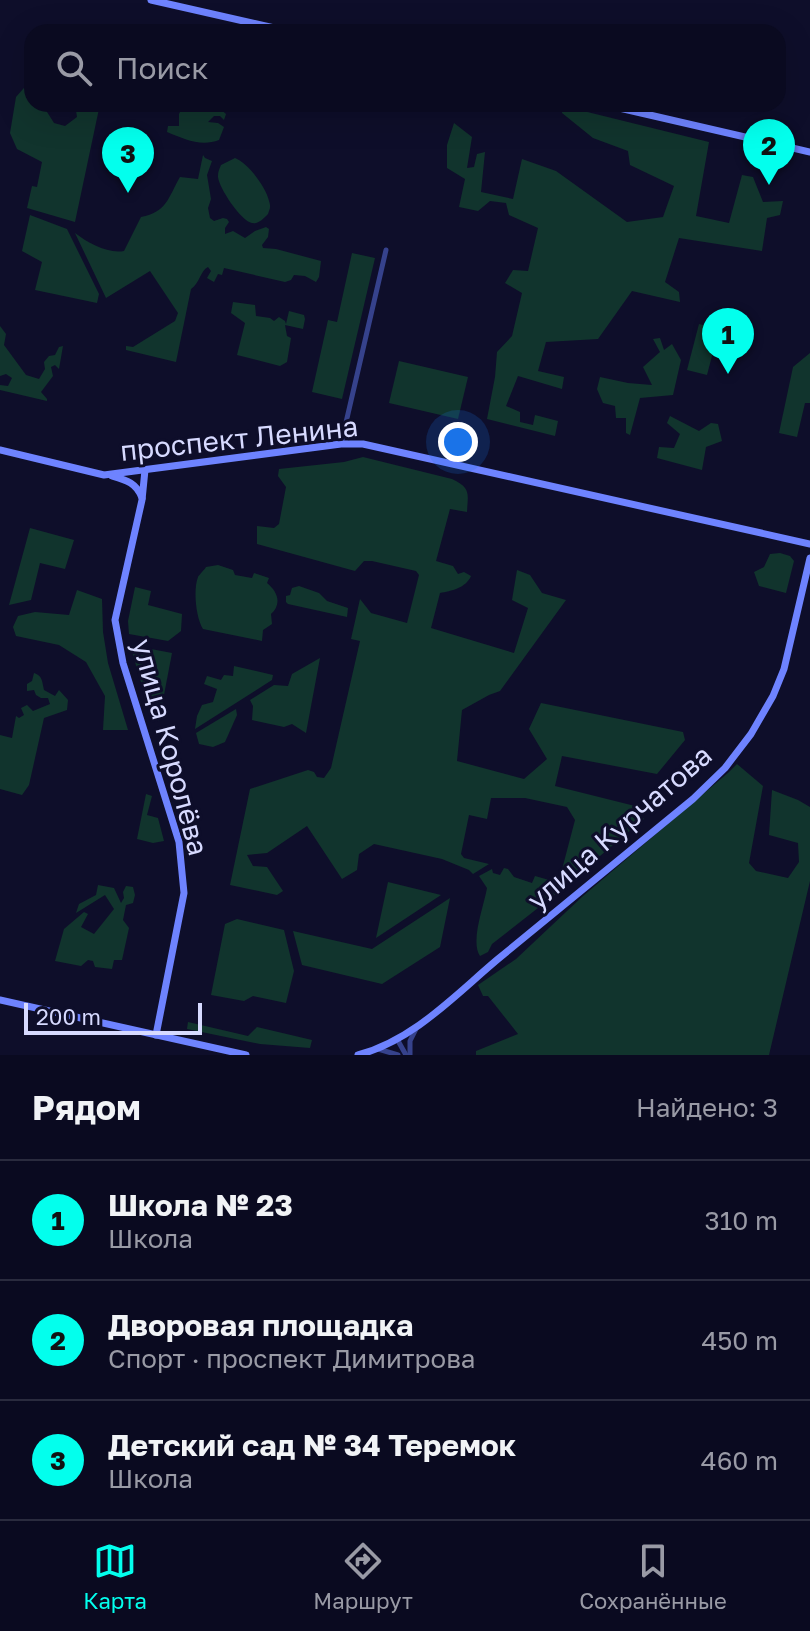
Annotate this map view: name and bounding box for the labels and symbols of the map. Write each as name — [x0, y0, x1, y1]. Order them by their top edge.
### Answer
pin: 2 — [743, 119, 795, 185]
pin: 3 — [102, 127, 154, 193]
pin: 1 — [702, 308, 754, 374]
street label: проспект Ленина — [118, 409, 360, 467]
your location — [438, 422, 478, 462]
street label: улица Королёва — [126, 635, 216, 859]
street label: улица Курчатова — [520, 738, 718, 916]
scale bar — [24, 999, 202, 1035]

